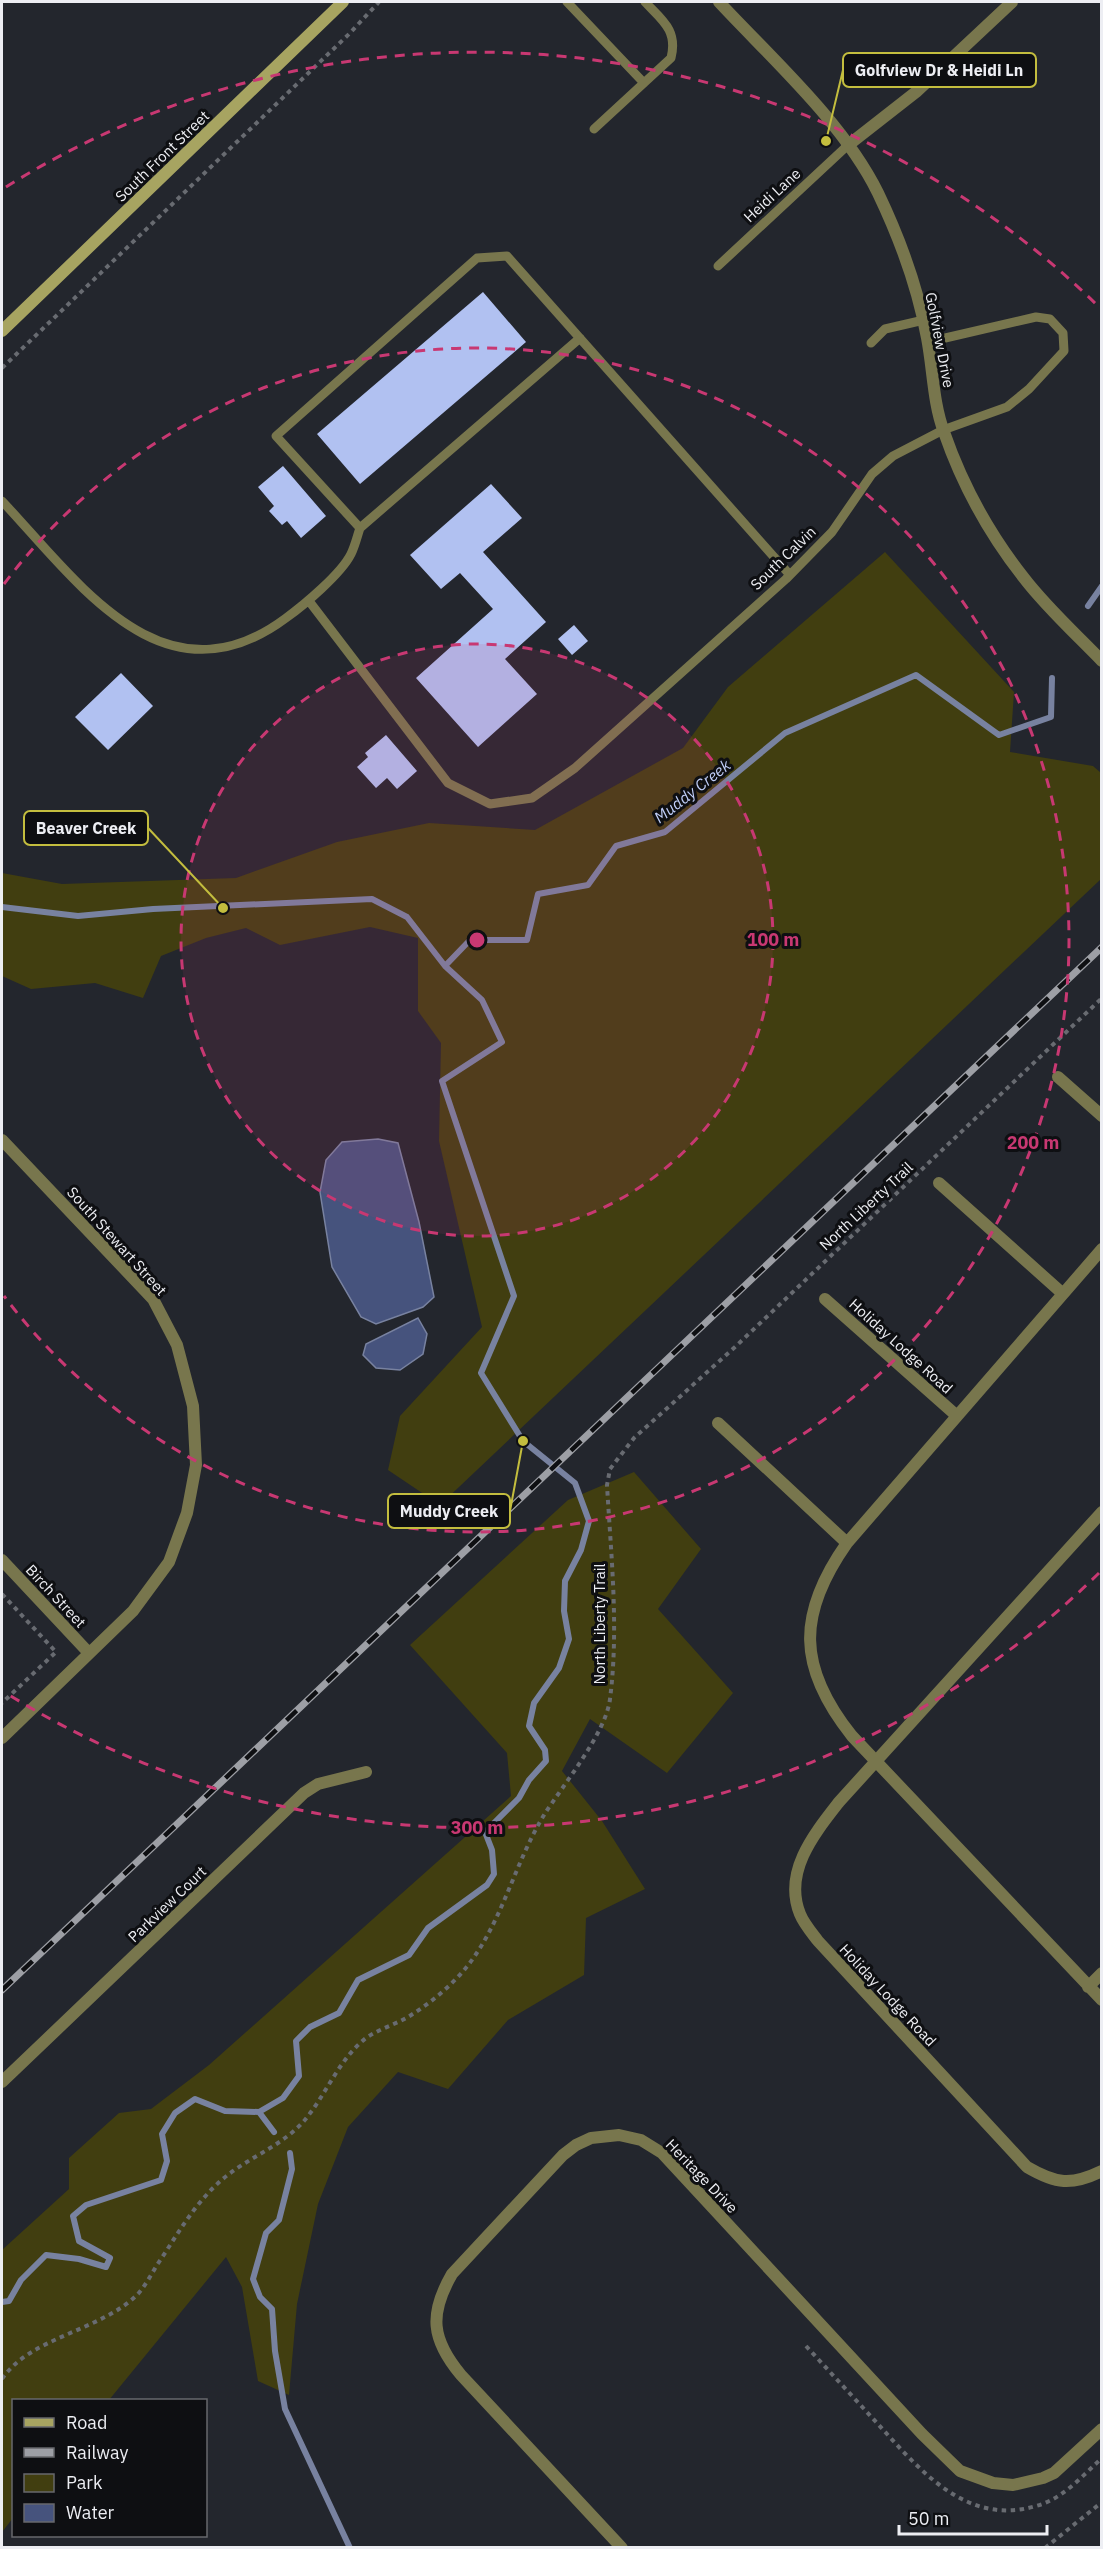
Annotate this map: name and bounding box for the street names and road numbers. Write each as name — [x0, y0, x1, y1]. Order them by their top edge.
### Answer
street label: South Front Street — [111, 106, 213, 206]
street label: Heidi Lane — [740, 164, 804, 226]
street label: Golfview Drive — [921, 291, 959, 389]
street label: South Calvin — [746, 522, 820, 594]
street label: North Liberty Trail — [815, 1158, 917, 1254]
street label: South Stewart Street — [63, 1183, 171, 1299]
street label: Holiday Lodge Road — [845, 1294, 957, 1398]
street label: Birch Street — [22, 1560, 90, 1632]
street label: North Liberty Trail — [590, 1563, 609, 1685]
street label: Parkview Court — [124, 1862, 210, 1946]
street label: Holiday Lodge Road — [836, 1940, 940, 2050]
street label: Heritage Drive — [662, 2135, 742, 2217]

